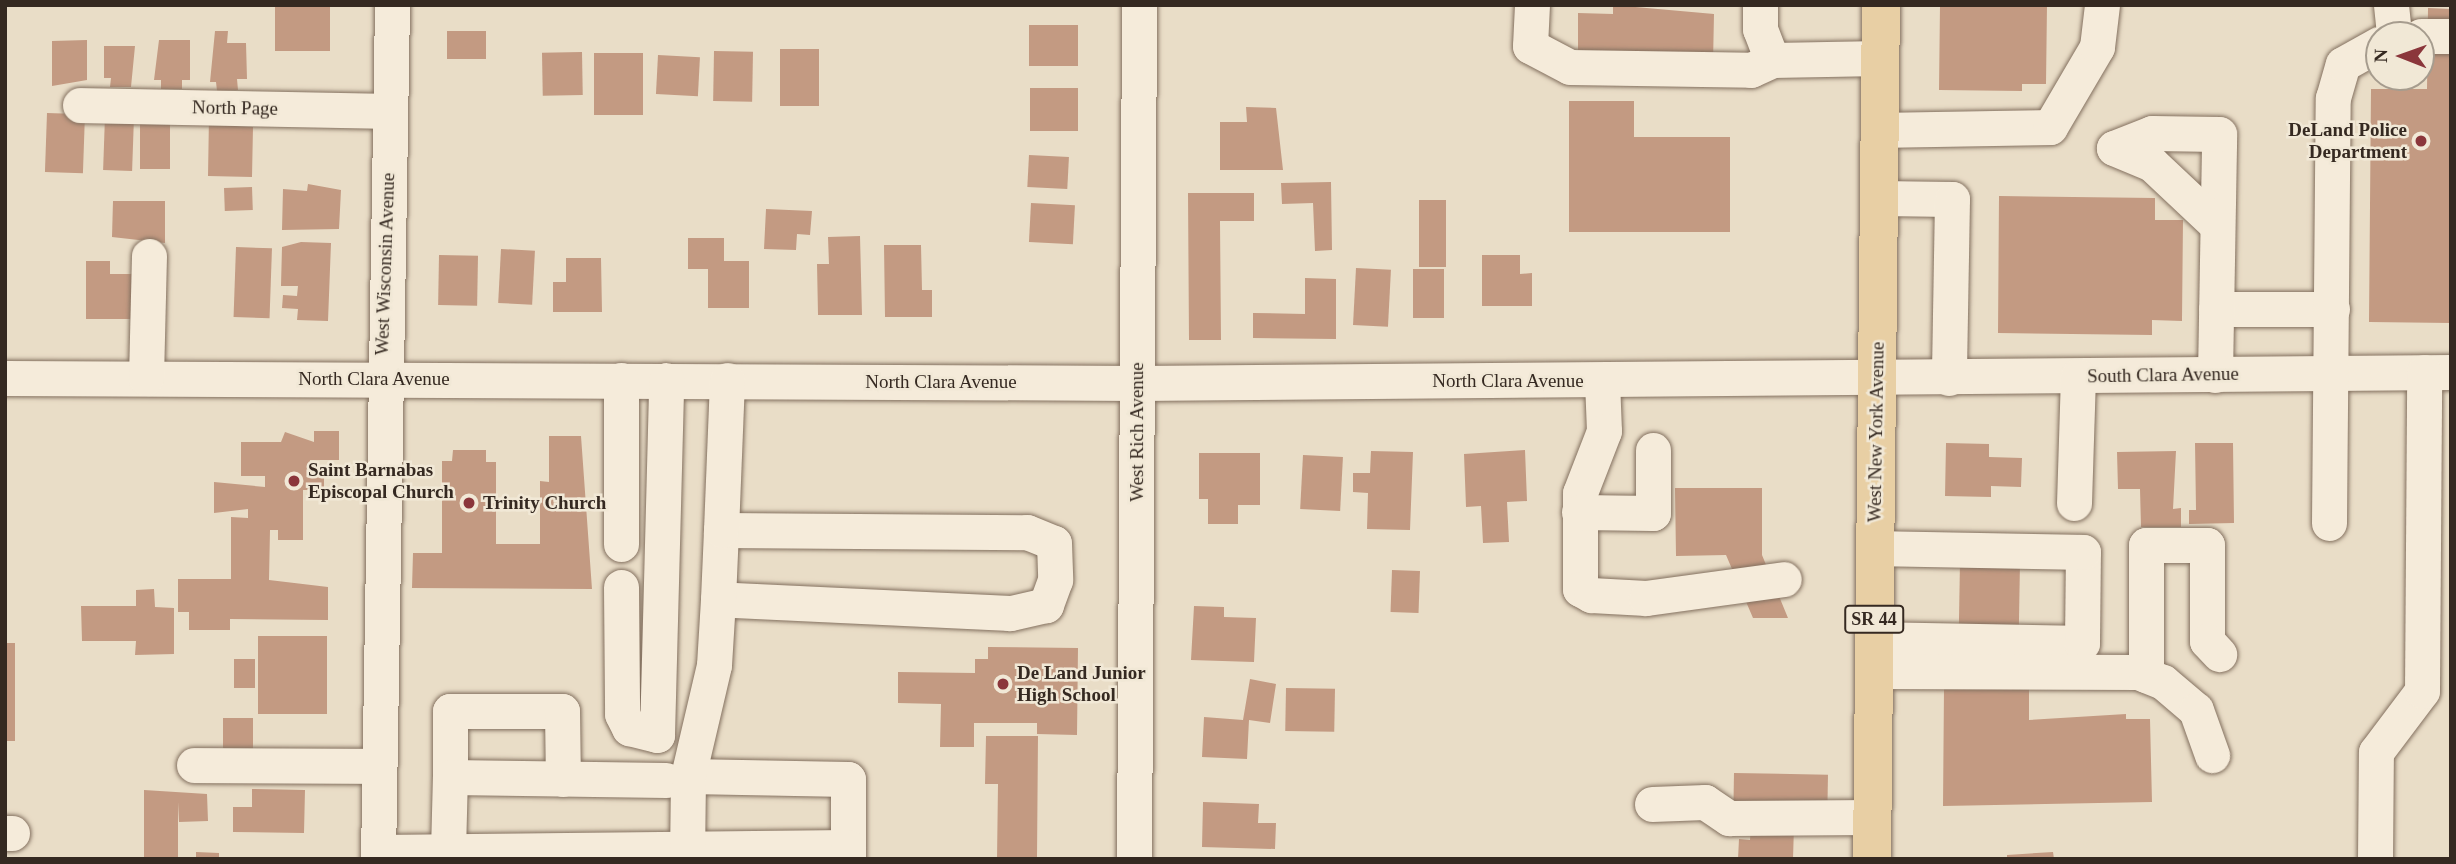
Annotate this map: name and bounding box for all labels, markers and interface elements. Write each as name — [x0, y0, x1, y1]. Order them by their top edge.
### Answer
north arrow — [2365, 21, 2435, 91]
text: N — [2370, 49, 2391, 63]
street label: North Page — [192, 96, 278, 120]
place label: DeLand Police Department — [2288, 119, 2407, 163]
marker: DeLand Police Department — [2413, 133, 2429, 149]
street label: West Wisconsin Avenue — [370, 172, 400, 356]
street label: West New York Avenue — [1863, 341, 1889, 523]
street label: West Rich Avenue — [1126, 362, 1148, 502]
street label: South Clara Avenue — [2086, 362, 2240, 388]
street label: North Clara Avenue — [298, 368, 450, 390]
street label: North Clara Avenue — [1432, 370, 1584, 392]
street label: North Clara Avenue — [865, 371, 1017, 393]
place label: Saint Barnabas Episcopal Church — [308, 459, 454, 503]
marker: Saint Barnabas Episcopal Church — [286, 473, 302, 489]
place label: Trinity Church — [483, 492, 606, 514]
marker: Trinity Church — [461, 495, 477, 511]
road number: SR 44 — [1842, 604, 1906, 634]
place label: De Land Junior High School — [1017, 662, 1146, 706]
marker: De Land Junior High School — [995, 676, 1011, 692]

